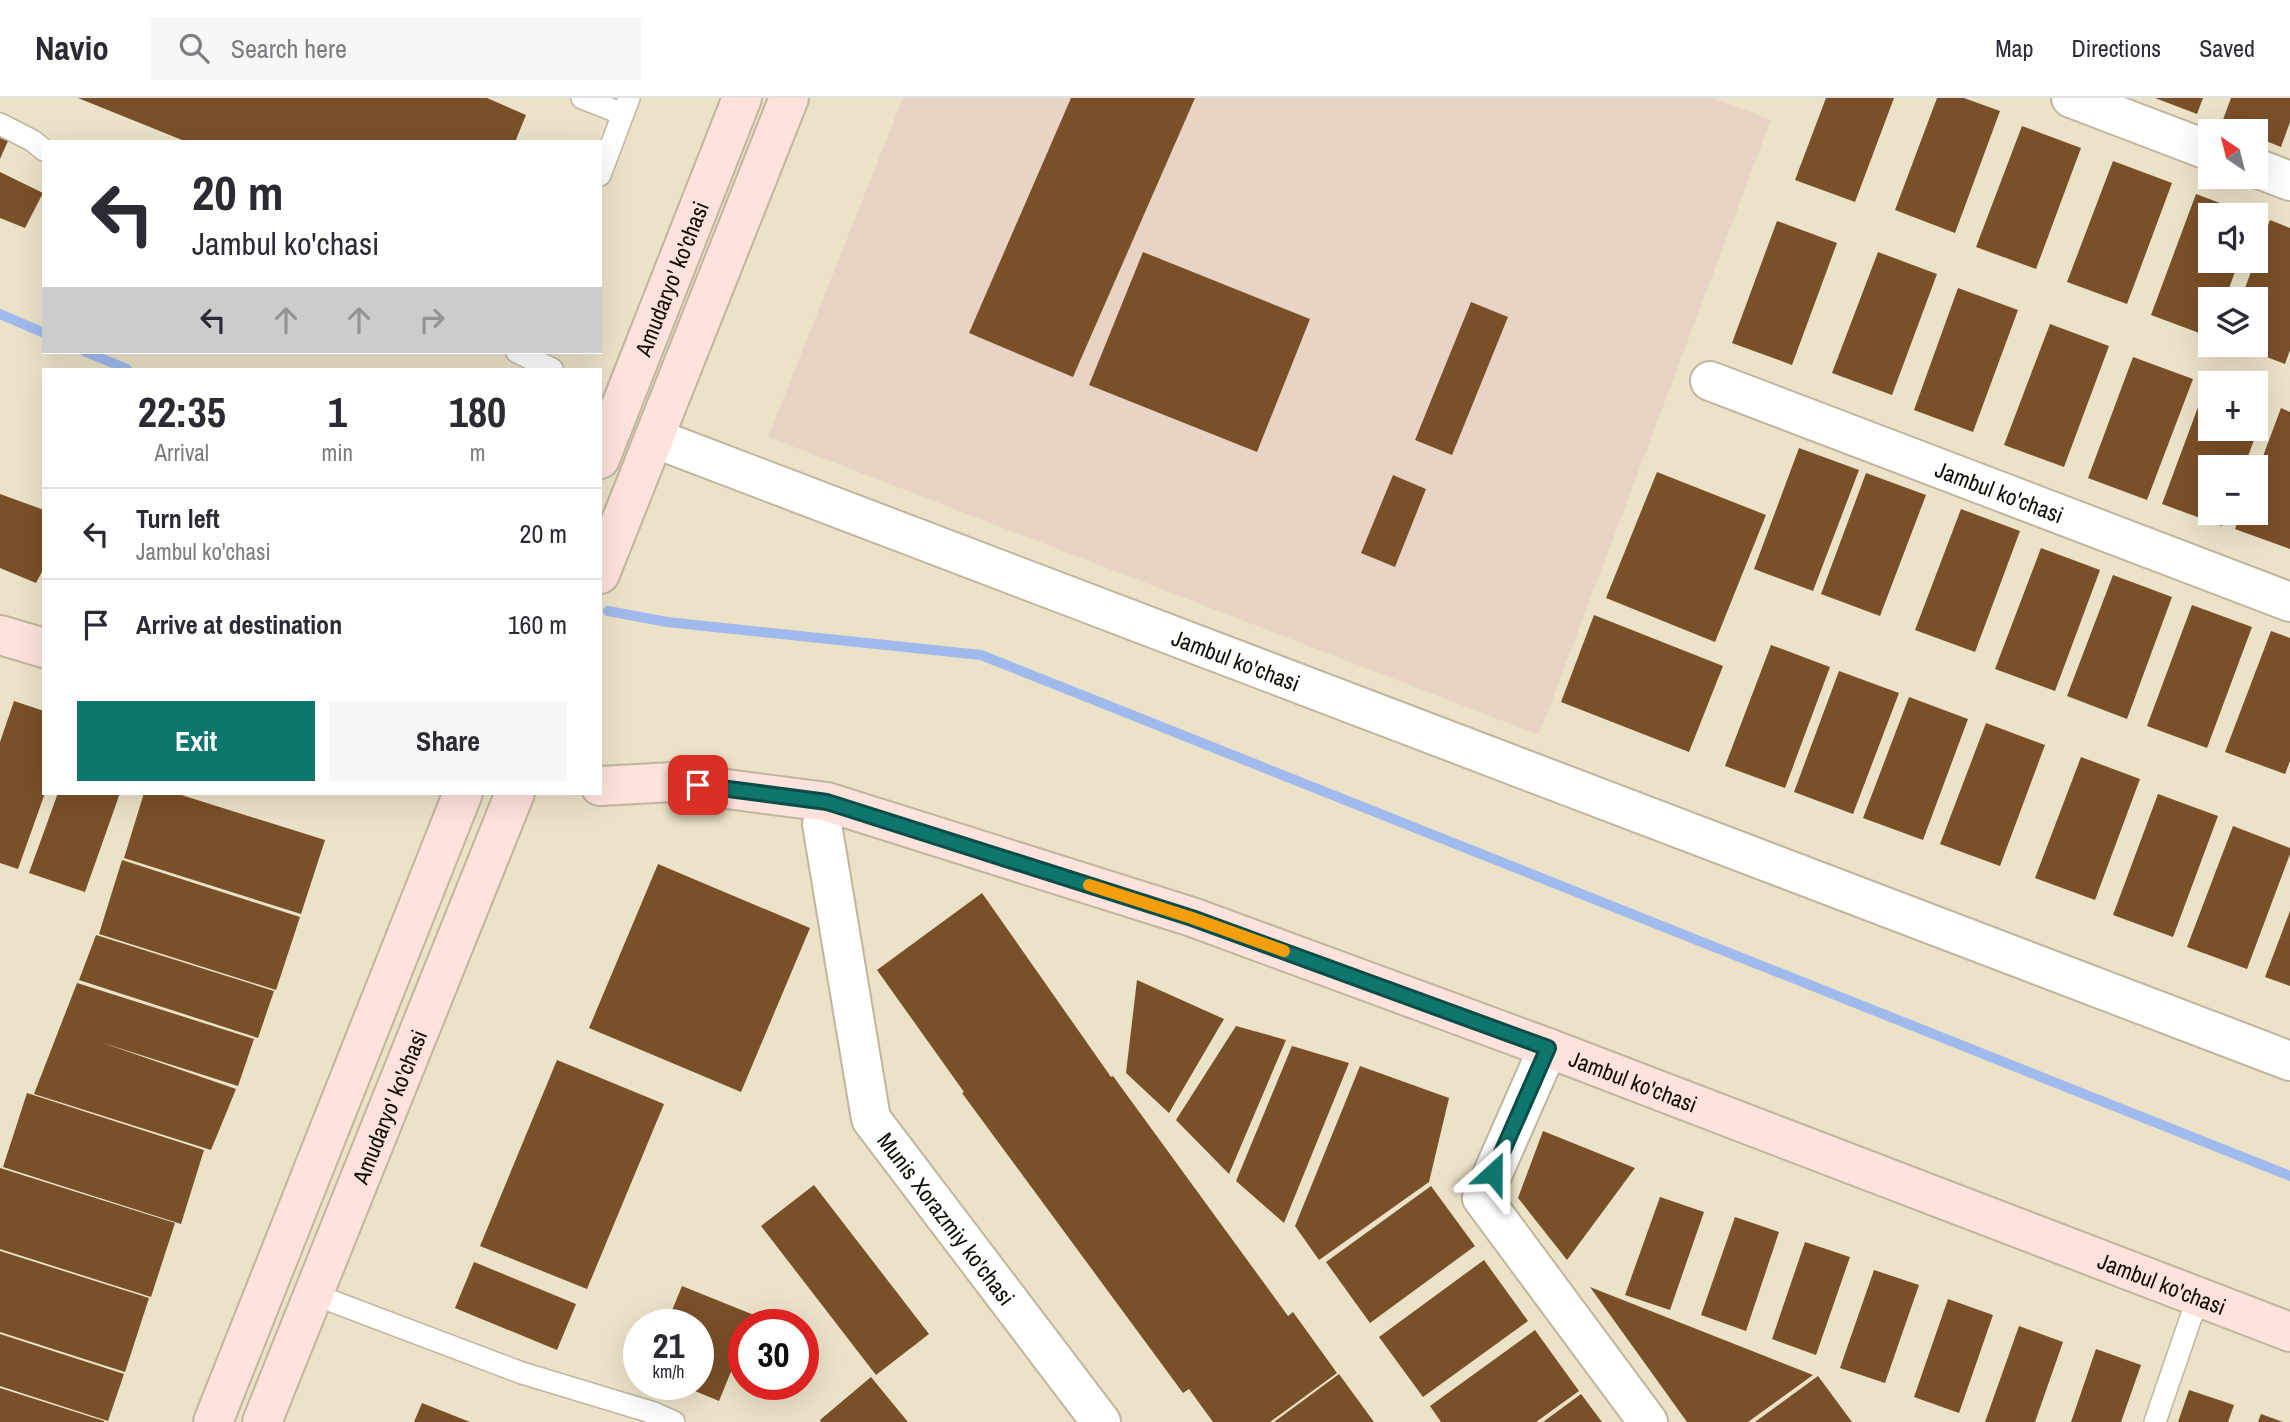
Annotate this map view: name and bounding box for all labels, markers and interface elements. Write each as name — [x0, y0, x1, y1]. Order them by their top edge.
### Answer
search box — [151, 17, 641, 80]
text: Navio — [35, 26, 109, 70]
icon: search — [175, 29, 213, 67]
text: Search here — [231, 31, 347, 66]
text: Map — [1995, 32, 2033, 64]
text: Directions — [2071, 32, 2161, 64]
text: Saved — [2199, 32, 2255, 64]
north arrow — [2198, 119, 2268, 189]
map controls — [2198, 119, 2268, 525]
text: 20 m — [192, 159, 284, 225]
icon: left — [77, 168, 168, 259]
street label: Amudaryo' ko'chasi — [626, 197, 715, 361]
button: sound — [2198, 203, 2268, 273]
text: Jambul ko'chasi — [192, 222, 379, 265]
button: layers — [2198, 287, 2268, 357]
icon: left — [194, 301, 232, 339]
icon: ahead — [267, 301, 305, 339]
icon: ahead — [340, 301, 378, 339]
icon: right — [413, 301, 451, 339]
button: + — [2198, 371, 2268, 441]
text: 22:35 — [138, 384, 226, 440]
text: 1 — [328, 384, 347, 440]
text: 180 — [449, 384, 506, 440]
text: Arrival — [155, 437, 209, 468]
text: min — [322, 437, 353, 468]
text: m — [470, 437, 485, 468]
street label: Jambul ko'chasi — [1931, 453, 2068, 530]
button: − — [2198, 455, 2268, 525]
text: Turn left — [136, 501, 220, 536]
icon: left — [77, 515, 115, 553]
text: 20 m — [520, 516, 567, 551]
text: Jambul ko'chasi — [136, 536, 271, 567]
icon: arrive — [77, 606, 115, 644]
text: Arrive at destination — [136, 607, 342, 642]
text: 160 m — [508, 607, 567, 642]
street label: Jambul ko'chasi — [1168, 621, 1305, 698]
button: Exit — [77, 701, 315, 781]
button: Share — [329, 701, 567, 781]
pin — [668, 755, 728, 815]
icon: arrive — [679, 766, 717, 804]
street label: Amudaryo' ko'chasi — [344, 1025, 434, 1189]
street label: Jambul ko'chasi — [1565, 1042, 1702, 1119]
street label: Munis Xorazmiy ko'chasi — [871, 1126, 1022, 1311]
position arrow — [1456, 1136, 1530, 1210]
street label: Jambul ko'chasi — [2094, 1244, 2231, 1322]
speed limit sign: 30 — [728, 1309, 819, 1400]
text: 21 — [653, 1322, 684, 1369]
text: km/h — [653, 1359, 685, 1384]

